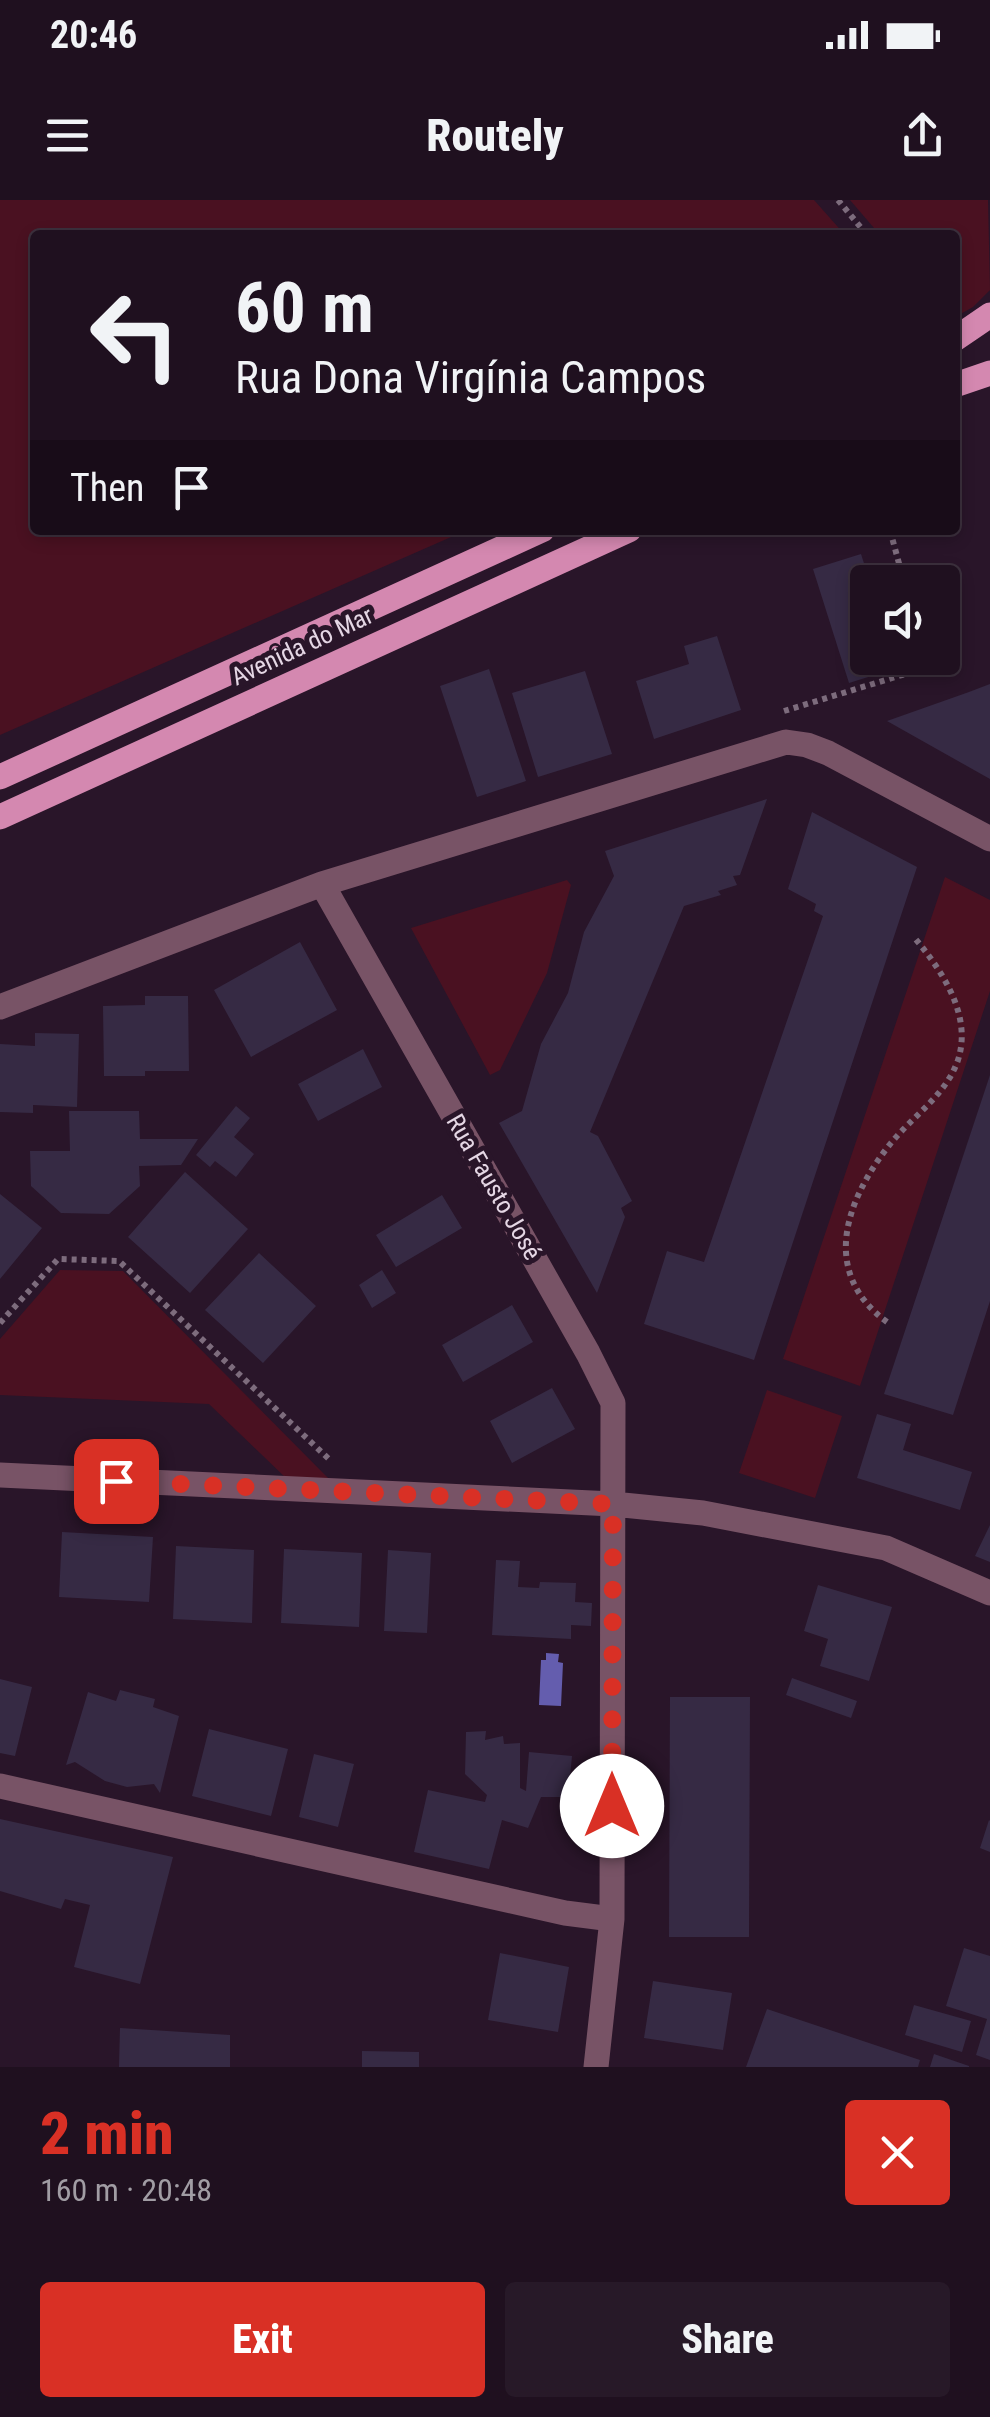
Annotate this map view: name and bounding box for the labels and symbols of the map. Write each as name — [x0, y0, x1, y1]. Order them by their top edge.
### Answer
street label: Avenida do Mar — [226, 600, 378, 692]
street label: Rua Fausto José — [441, 1109, 547, 1265]
pin — [74, 1439, 159, 1524]
position arrow — [560, 1754, 664, 1858]

